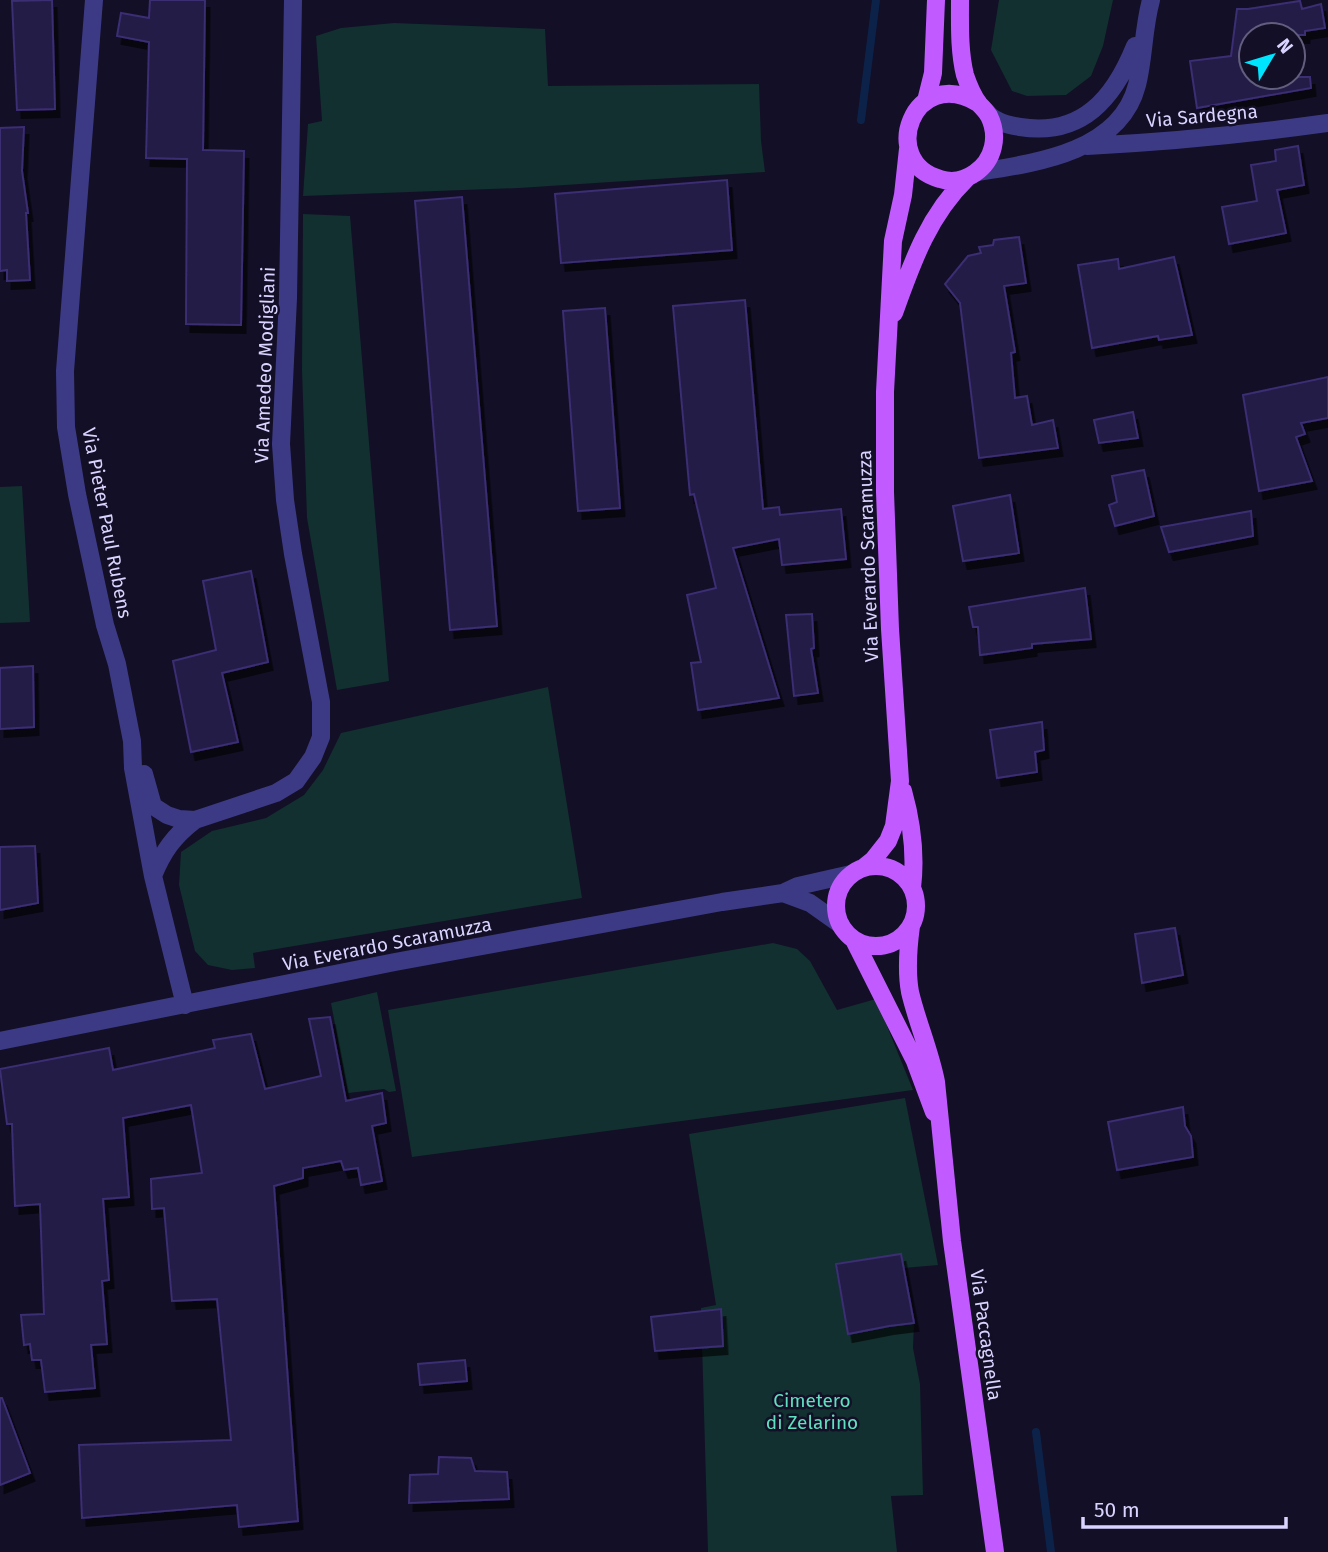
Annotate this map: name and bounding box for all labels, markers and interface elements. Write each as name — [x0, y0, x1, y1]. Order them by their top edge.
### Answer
north arrow — [1237, 21, 1307, 91]
text: N — [1272, 34, 1298, 58]
street label: Via Sardegna — [1145, 100, 1259, 132]
street label: Via Amedeo Modigliani — [250, 266, 280, 464]
street label: Via Pieter Paul Rubens — [77, 426, 137, 620]
street label: Via Everardo Scaramuzza — [853, 449, 883, 663]
street label: Via Everardo Scaramuzza — [280, 912, 494, 976]
street label: Via Paccagnella — [965, 1268, 1007, 1402]
park label: Cimetero di Zelarino — [766, 1389, 858, 1434]
scale bar — [1083, 1486, 1286, 1530]
text: 50 m — [1094, 1497, 1140, 1523]

